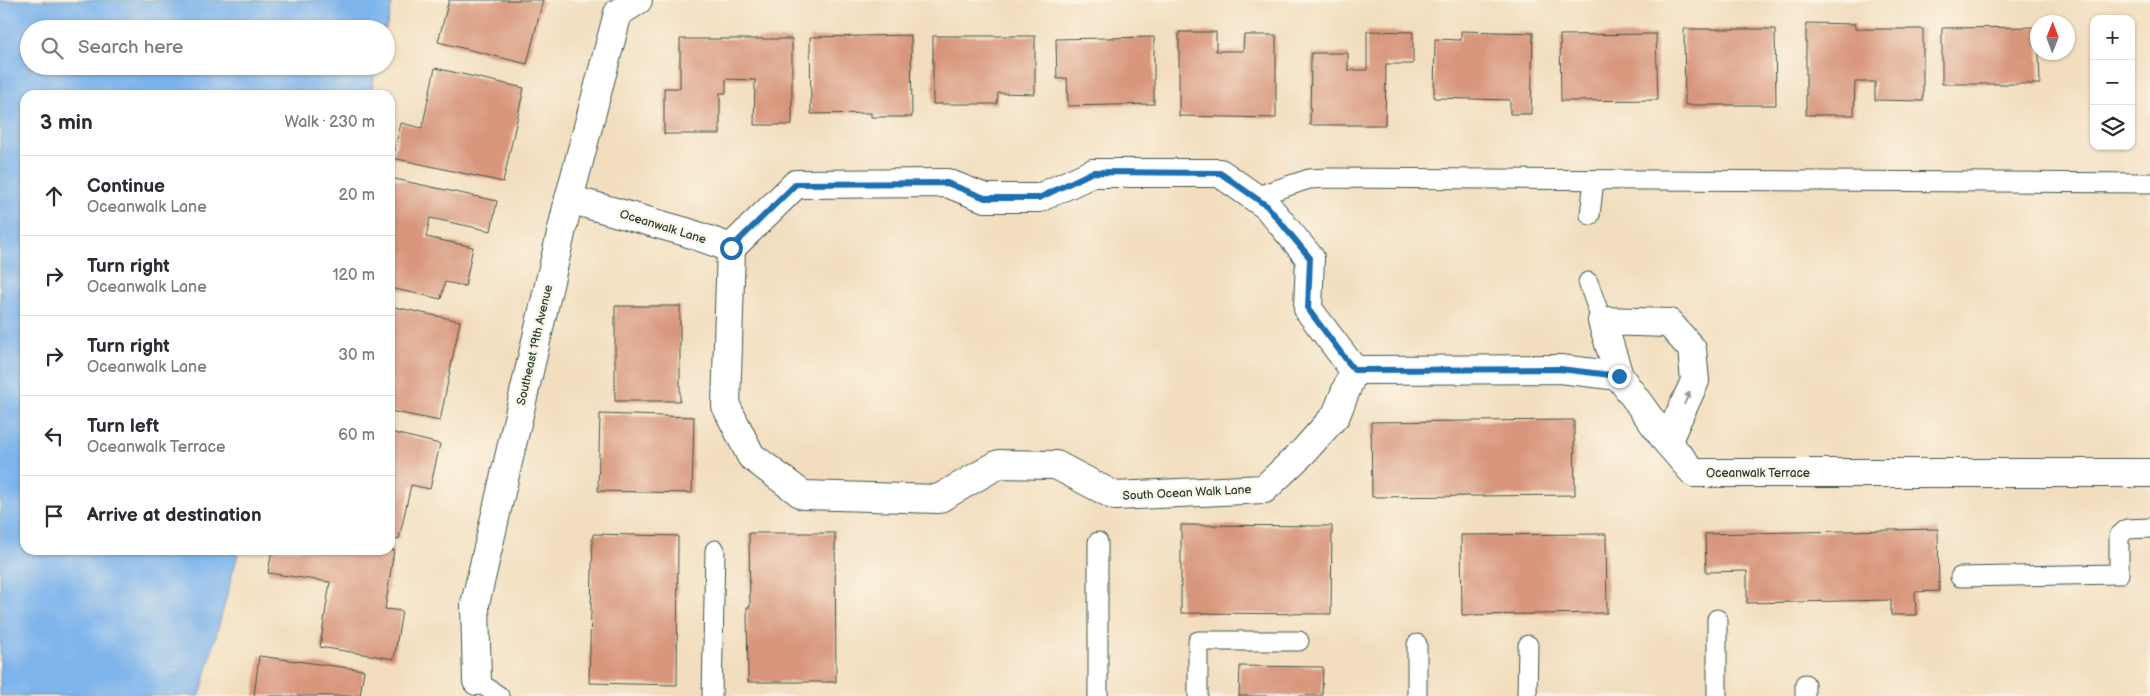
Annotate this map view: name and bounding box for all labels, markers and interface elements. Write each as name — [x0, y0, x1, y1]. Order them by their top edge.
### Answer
north arrow — [2030, 15, 2075, 60]
map controls — [2090, 15, 2135, 150]
button: + — [2090, 15, 2135, 60]
search box — [20, 20, 395, 75]
icon: search — [38, 34, 66, 62]
text: Search here — [78, 36, 183, 59]
button: − — [2090, 60, 2135, 105]
button: layers — [2090, 105, 2135, 150]
text: 3 min — [40, 110, 93, 135]
text: Walk · 230 m — [285, 113, 375, 132]
text: Continue — [87, 175, 165, 198]
icon: ahead — [40, 182, 68, 210]
text: 20 m — [339, 186, 375, 205]
text: Oceanwalk Lane — [87, 198, 207, 217]
street label: Oceanwalk Lane — [618, 207, 708, 247]
route start — [720, 237, 743, 260]
text: Turn right — [87, 255, 170, 278]
icon: right — [40, 262, 68, 290]
text: 120 m — [332, 266, 375, 285]
text: Oceanwalk Lane — [87, 278, 207, 297]
street label: Southeast 19th Avenue — [514, 283, 556, 407]
text: Turn right — [87, 335, 170, 358]
icon: right — [40, 342, 68, 370]
text: 30 m — [338, 346, 375, 365]
text: Oceanwalk Lane — [87, 358, 207, 377]
route end — [1608, 365, 1631, 388]
one-way arrow — [1683, 391, 1691, 405]
text: Turn left — [87, 415, 159, 438]
icon: left — [40, 422, 68, 450]
text: 60 m — [338, 426, 375, 445]
text: Oceanwalk Terrace — [87, 438, 226, 457]
street label: Oceanwalk Terrace — [1706, 466, 1810, 481]
street label: South Ocean Walk Lane — [1122, 482, 1252, 504]
icon: arrive — [40, 502, 68, 530]
text: Arrive at destination — [87, 504, 262, 527]

